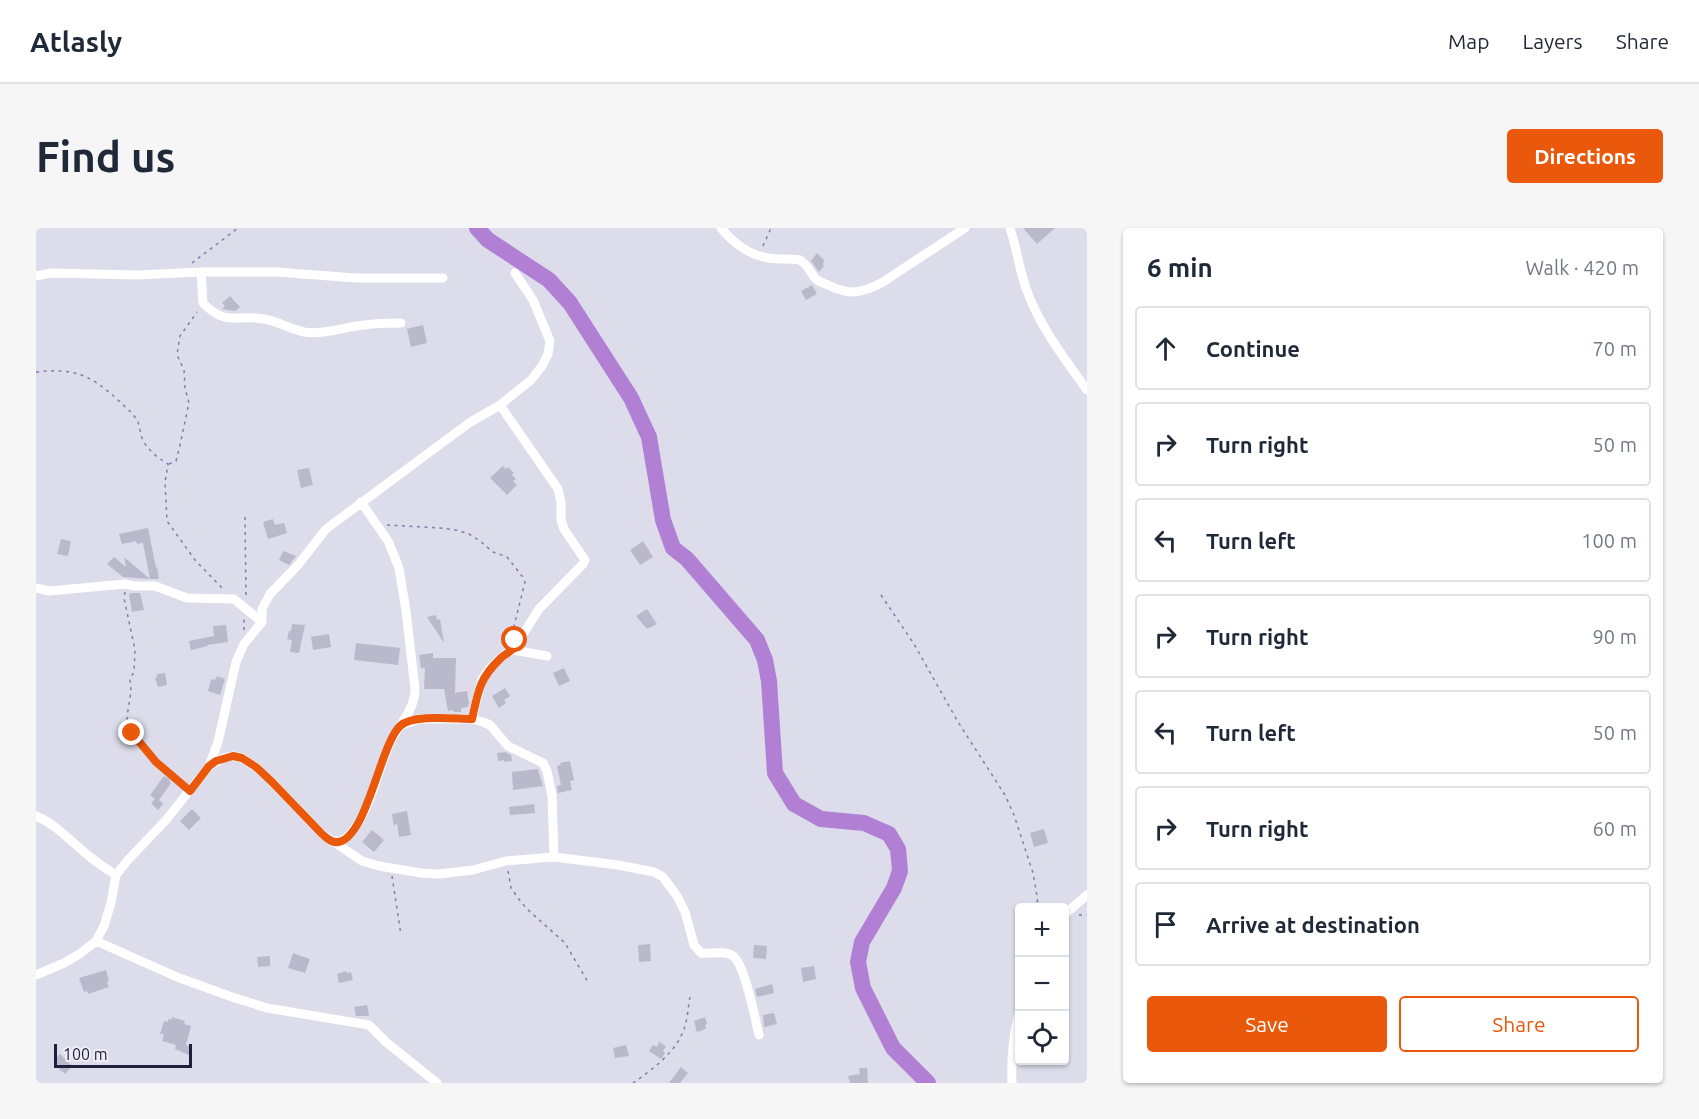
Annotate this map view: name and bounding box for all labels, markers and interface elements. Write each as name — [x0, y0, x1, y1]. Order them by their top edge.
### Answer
text: Atlasly — [30, 26, 122, 57]
text: Map — [1448, 29, 1489, 53]
text: Layers — [1522, 29, 1583, 53]
text: Share — [1616, 29, 1669, 53]
button: Directions — [1507, 129, 1663, 183]
text: Find us — [36, 133, 175, 180]
text: 6 min — [1147, 253, 1213, 282]
text: Walk · 420 m — [1526, 256, 1639, 279]
icon: ahead — [1149, 332, 1182, 365]
text: Continue — [1206, 336, 1300, 361]
text: 70 m — [1593, 337, 1637, 360]
icon: right — [1149, 428, 1182, 461]
text: Turn right — [1206, 432, 1308, 457]
text: 50 m — [1593, 433, 1637, 456]
icon: left — [1149, 524, 1182, 557]
text: Turn left — [1206, 528, 1296, 553]
text: 100 m — [1581, 529, 1637, 552]
icon: right — [1149, 620, 1182, 653]
text: Turn right — [1206, 624, 1308, 649]
text: 90 m — [1593, 625, 1637, 648]
route start — [501, 626, 527, 652]
icon: left — [1149, 716, 1182, 749]
route end — [118, 719, 144, 745]
text: Turn left — [1206, 720, 1296, 745]
text: 50 m — [1593, 721, 1637, 744]
icon: right — [1149, 812, 1182, 845]
text: Turn right — [1206, 816, 1308, 841]
text: 60 m — [1593, 817, 1637, 840]
map controls — [1015, 903, 1069, 1065]
button: + — [1015, 903, 1069, 957]
icon: arrive — [1149, 908, 1182, 941]
text: Arrive at destination — [1206, 912, 1420, 937]
button: − — [1015, 957, 1069, 1011]
button: Save — [1147, 996, 1387, 1052]
button: Share — [1399, 996, 1639, 1052]
button: locate — [1015, 1011, 1069, 1065]
scale bar — [54, 1041, 192, 1068]
text: 100 m — [63, 1045, 108, 1063]

